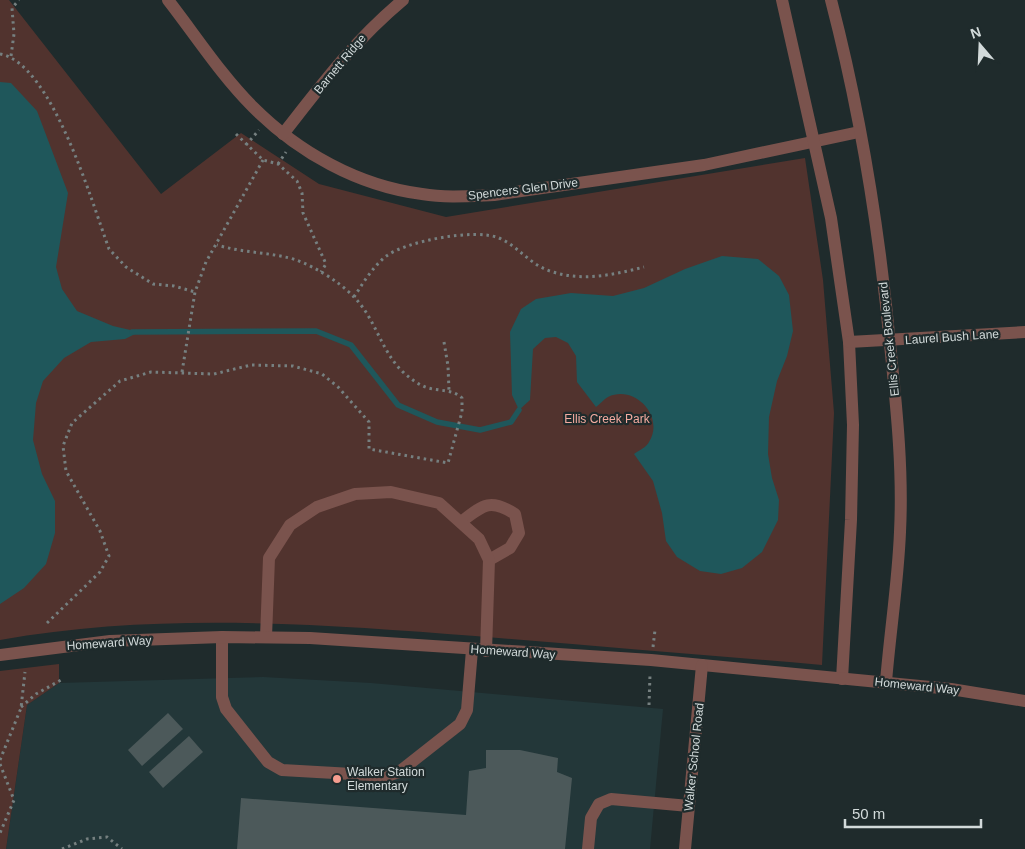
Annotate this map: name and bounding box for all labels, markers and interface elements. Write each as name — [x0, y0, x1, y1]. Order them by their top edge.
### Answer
north arrow — [955, 20, 1005, 70]
text: N — [968, 23, 983, 42]
street label: Barnett Ridge — [311, 31, 369, 97]
street label: Spencers Glen Drive — [467, 175, 579, 203]
street label: Ellis Creek Boulevard — [876, 281, 902, 397]
street label: Laurel Bush Lane — [905, 327, 1000, 347]
park label: Ellis Creek Park — [564, 412, 651, 426]
street label: Homeward Way — [66, 633, 152, 653]
street label: Homeward Way — [470, 642, 556, 662]
street label: Homeward Way — [874, 675, 960, 697]
street label: Walker School Road — [681, 702, 707, 812]
place label: Walker Station Elementary — [347, 765, 425, 793]
marker: Walker Station Elementary — [331, 773, 343, 785]
scale bar — [845, 796, 981, 828]
text: 50 m — [852, 805, 885, 822]

